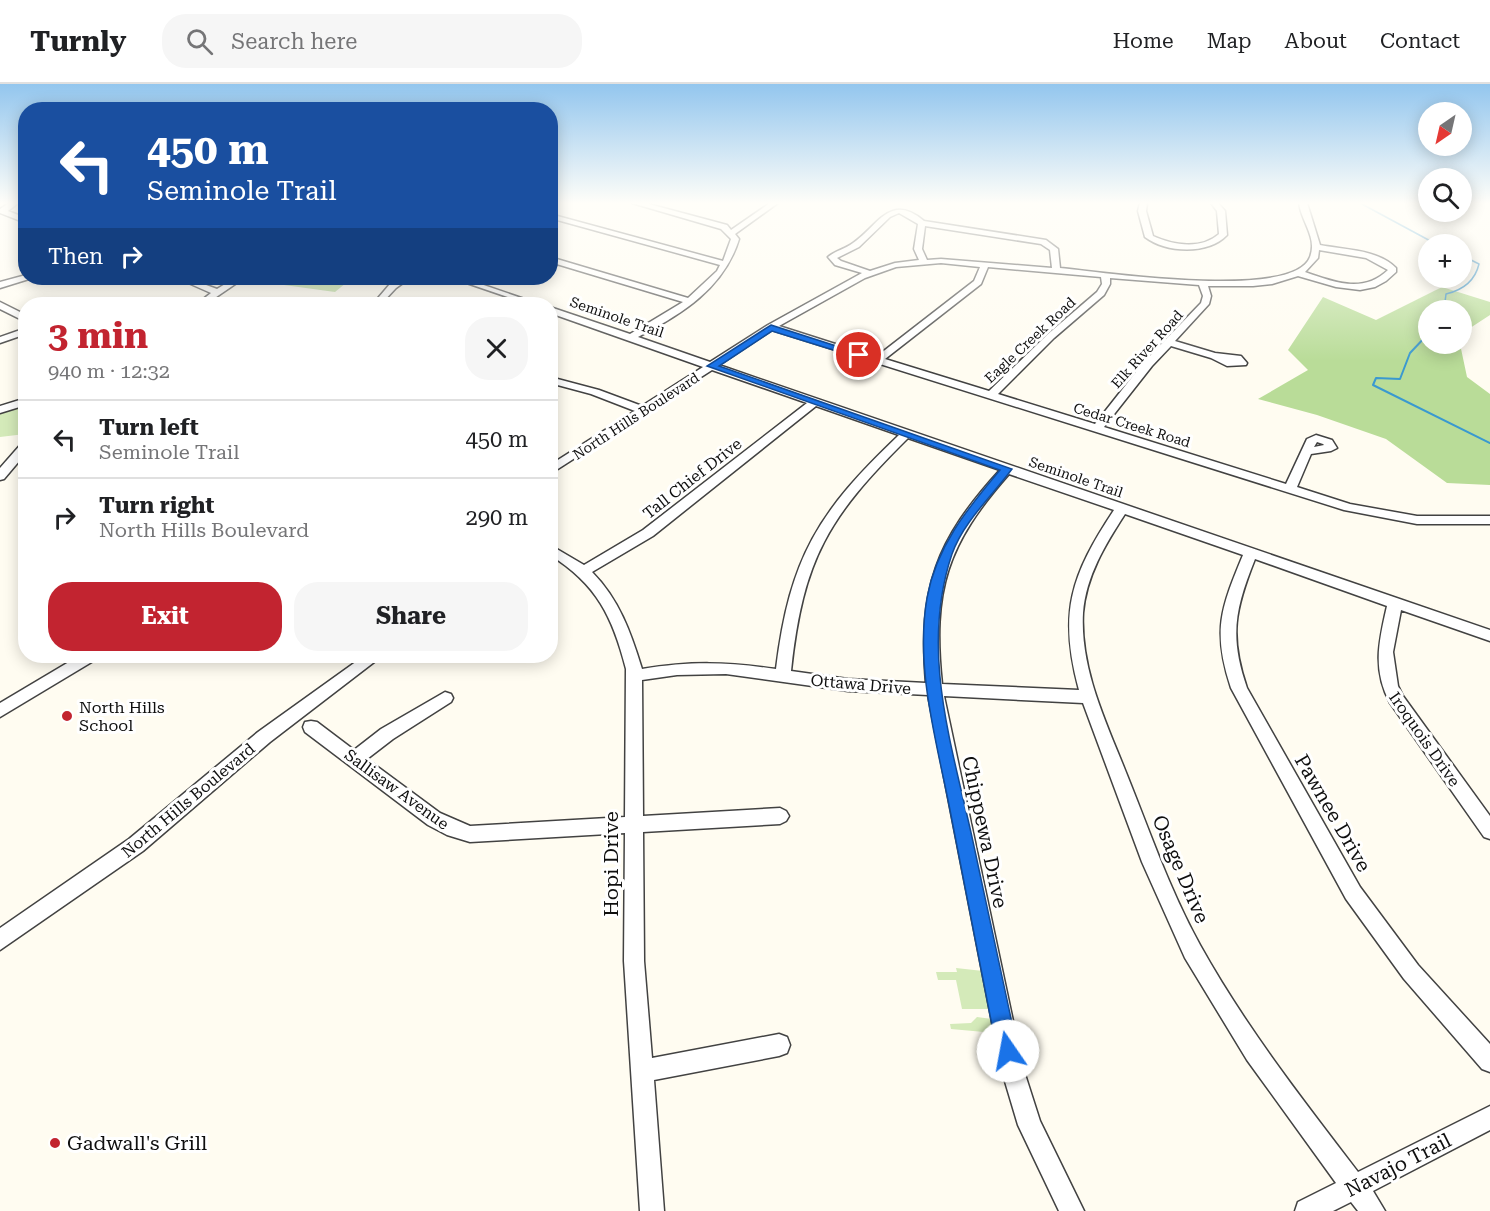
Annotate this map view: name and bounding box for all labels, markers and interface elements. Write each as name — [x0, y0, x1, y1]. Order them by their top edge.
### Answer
search box — [162, 14, 582, 68]
text: Turnly — [30, 25, 126, 58]
icon: search — [183, 25, 216, 58]
text: Search here — [231, 29, 357, 54]
text: Home — [1113, 29, 1174, 53]
text: Map — [1207, 29, 1252, 53]
text: About — [1285, 29, 1347, 53]
text: Contact — [1380, 29, 1460, 53]
north arrow — [1418, 102, 1472, 156]
map controls — [1418, 102, 1472, 354]
text: 450 m — [147, 125, 269, 174]
icon: left — [48, 126, 126, 204]
button: search — [1418, 168, 1472, 222]
text: Seminole Trail — [147, 175, 337, 207]
button: + — [1418, 234, 1472, 288]
icon: right — [115, 240, 148, 273]
text: Then — [48, 244, 103, 269]
street label: Seminole Trail — [568, 293, 667, 341]
street label: Eagle Creek Road — [981, 294, 1079, 386]
button: − — [1418, 300, 1472, 354]
street label: Elk River Road — [1108, 307, 1186, 391]
text: 3 min — [48, 315, 148, 357]
button: close — [465, 317, 528, 380]
pin — [833, 329, 884, 380]
icon: arrive — [842, 338, 875, 371]
text: 940 m · 12:32 — [48, 359, 170, 383]
street label: North Hills Boulevard — [570, 369, 702, 463]
street label: Cedar Creek Road — [1072, 400, 1192, 450]
text: Turn left — [99, 415, 199, 440]
icon: left — [48, 423, 81, 456]
text: 450 m — [465, 427, 528, 452]
street label: Tall Chief Drive — [639, 434, 746, 523]
text: Seminole Trail — [99, 440, 239, 464]
street label: Seminole Trail — [1027, 453, 1126, 501]
text: Turn right — [99, 493, 214, 518]
icon: right — [48, 501, 81, 534]
text: 290 m — [465, 505, 528, 530]
text: North Hills Boulevard — [99, 518, 309, 542]
button: Exit — [48, 582, 282, 651]
button: Share — [294, 582, 528, 651]
street label: Ottawa Drive — [810, 671, 912, 698]
street label: Iroquois Drive — [1385, 688, 1464, 790]
place label: North Hills School — [79, 698, 165, 735]
marker: North Hills School — [60, 709, 74, 723]
street label: North Hills Boulevard — [118, 739, 259, 862]
street label: Sallisaw Avenue — [341, 745, 453, 834]
street label: Pawnee Drive — [1290, 750, 1376, 876]
street label: Chippewa Drive — [957, 754, 1013, 910]
street label: Hopi Drive — [599, 811, 623, 917]
street label: Osage Drive — [1147, 811, 1215, 927]
position arrow — [976, 1019, 1040, 1083]
street label: Navajo Trail — [1341, 1128, 1455, 1202]
place label: Gadwall's Grill — [67, 1131, 207, 1155]
marker: Gadwall's Grill — [48, 1136, 62, 1150]

